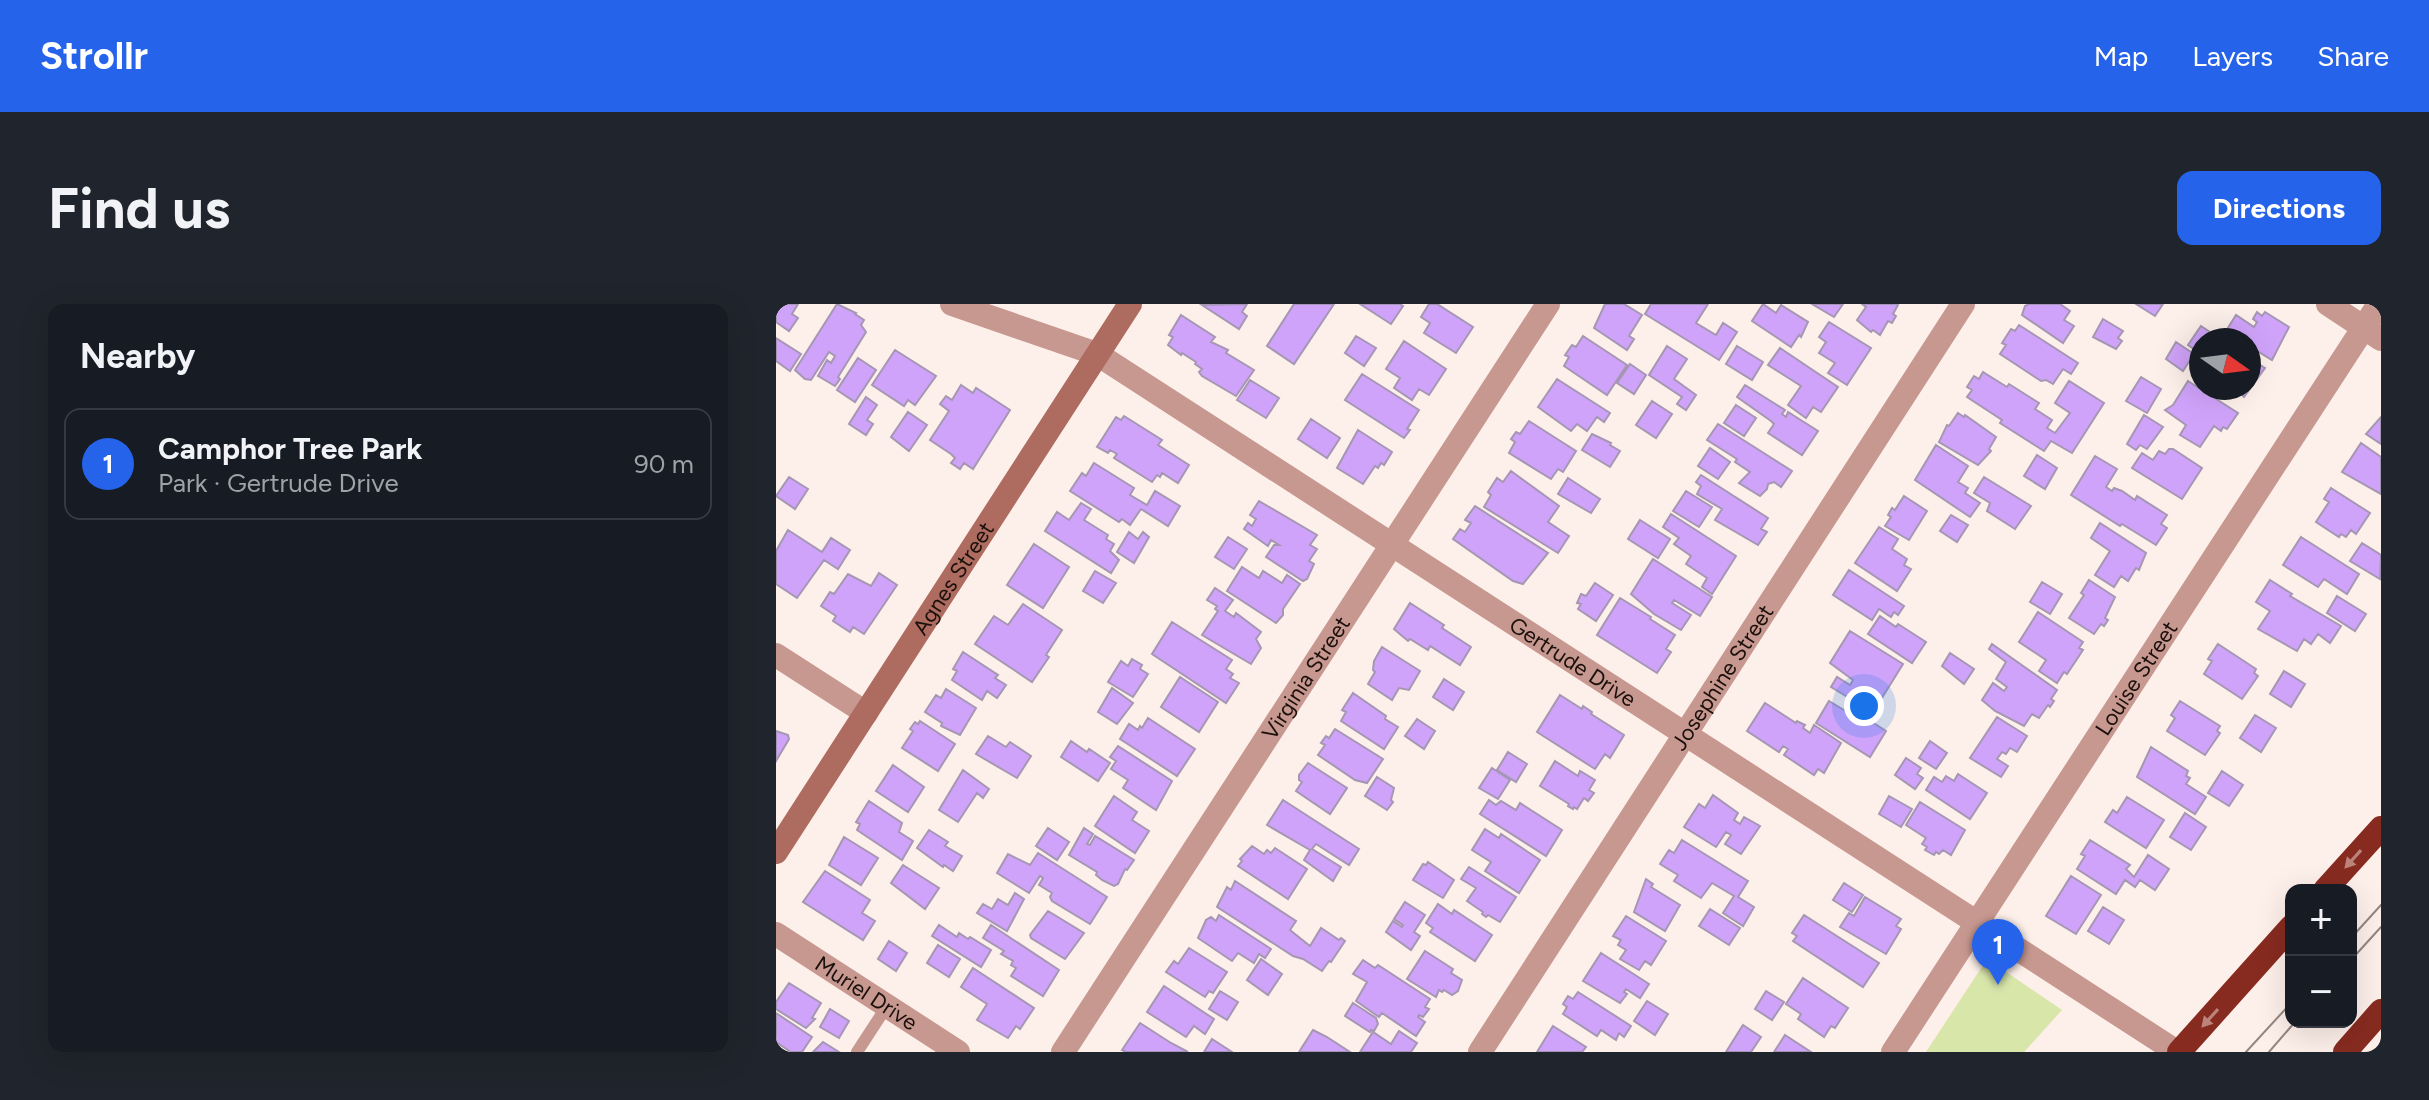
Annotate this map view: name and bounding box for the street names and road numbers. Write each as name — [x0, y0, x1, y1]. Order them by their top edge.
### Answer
street label: Agnes Street — [907, 517, 1000, 640]
street label: Josephine Street — [1665, 600, 1779, 756]
street label: Virginia Street — [1256, 611, 1356, 745]
street label: Gertrude Drive — [1504, 611, 1641, 713]
street label: Louise Street — [2089, 616, 2183, 741]
street label: Muriel Drive — [810, 950, 923, 1036]

